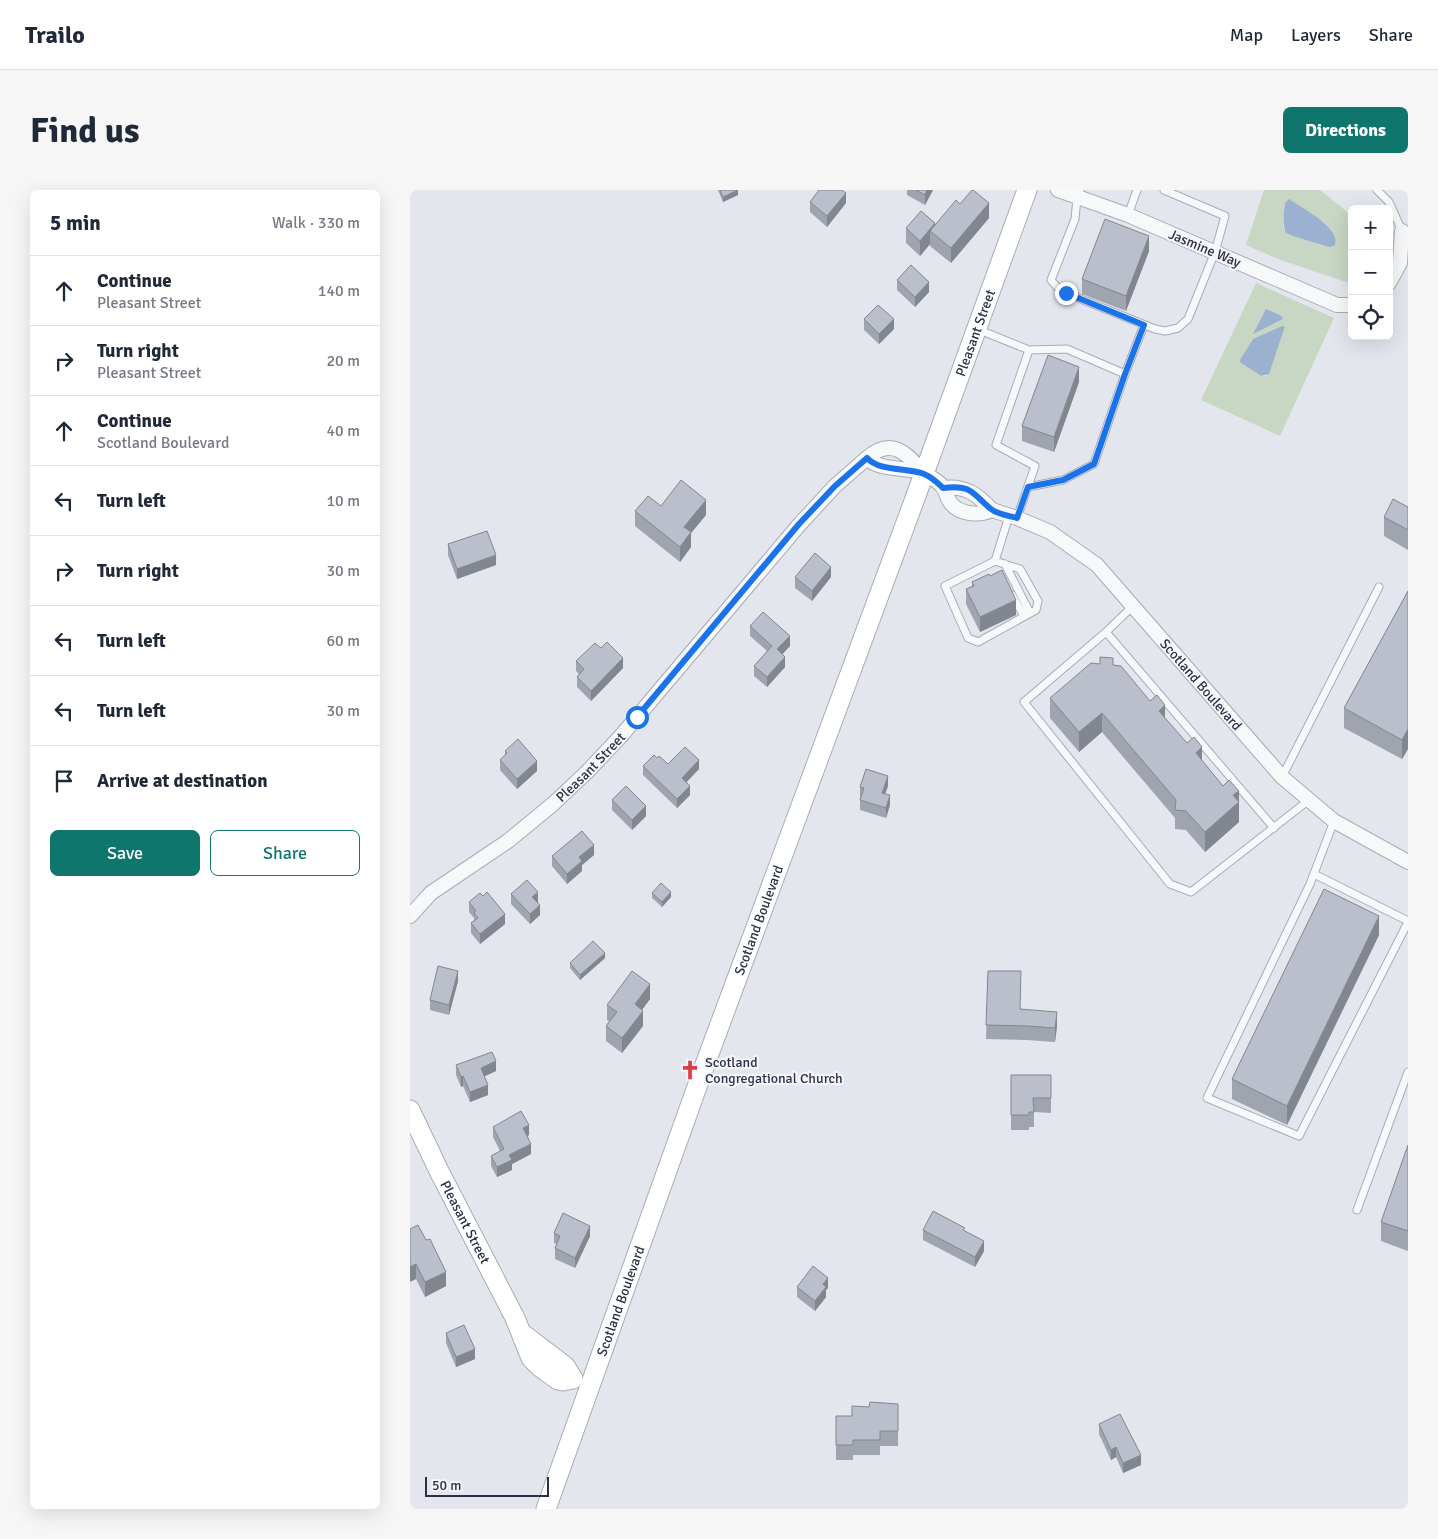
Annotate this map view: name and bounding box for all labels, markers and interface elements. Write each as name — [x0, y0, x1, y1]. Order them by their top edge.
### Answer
text: Trailo — [25, 20, 85, 50]
text: Map — [1230, 24, 1263, 46]
text: Layers — [1291, 24, 1341, 46]
text: Share — [1369, 24, 1413, 46]
button: Directions — [1283, 107, 1408, 153]
text: Find us — [30, 109, 140, 152]
map controls — [1348, 205, 1393, 340]
button: + — [1348, 205, 1393, 250]
text: 5 min — [50, 210, 101, 236]
text: Walk · 330 m — [272, 213, 360, 233]
street label: Jasmine Way — [1166, 226, 1244, 271]
button: − — [1348, 250, 1393, 295]
text: Continue — [97, 269, 172, 293]
icon: ahead — [50, 277, 78, 305]
text: 140 m — [318, 281, 360, 301]
route end — [1055, 282, 1078, 305]
street label: Pleasant Street — [952, 287, 999, 379]
text: Pleasant Street — [97, 293, 201, 313]
button: locate — [1348, 295, 1393, 340]
text: Turn right — [97, 339, 179, 363]
icon: right — [50, 347, 78, 375]
text: 20 m — [326, 351, 360, 371]
text: Pleasant Street — [97, 363, 201, 383]
text: Continue — [97, 409, 172, 433]
icon: ahead — [50, 417, 78, 445]
text: 40 m — [326, 421, 360, 441]
text: Scotland Boulevard — [97, 433, 229, 453]
icon: left — [50, 487, 78, 515]
text: Turn left — [97, 489, 166, 513]
text: 10 m — [326, 491, 360, 511]
icon: right — [50, 557, 78, 585]
text: Turn right — [97, 559, 179, 583]
text: 30 m — [326, 561, 360, 581]
icon: left — [50, 627, 78, 655]
text: Turn left — [97, 629, 166, 653]
text: 60 m — [326, 631, 360, 651]
street label: Scotland Boulevard — [1156, 635, 1245, 734]
icon: left — [50, 697, 78, 725]
text: Turn left — [97, 699, 166, 723]
text: 30 m — [326, 701, 360, 721]
route start — [626, 706, 649, 729]
street label: Pleasant Street — [553, 729, 629, 806]
icon: arrive — [50, 767, 78, 795]
text: Arrive at destination — [97, 769, 268, 793]
button: Save — [50, 830, 200, 876]
button: Share — [210, 830, 360, 876]
street label: Scotland Boulevard — [731, 863, 787, 978]
place label: Scotland Congregational Church — [705, 1054, 843, 1087]
church icon: Scotland Congregational Church — [679, 1059, 701, 1081]
street label: Pleasant Street — [436, 1178, 494, 1267]
street label: Scotland Boulevard — [593, 1244, 648, 1359]
scale bar — [425, 1474, 549, 1497]
text: 50 m — [432, 1477, 461, 1494]

